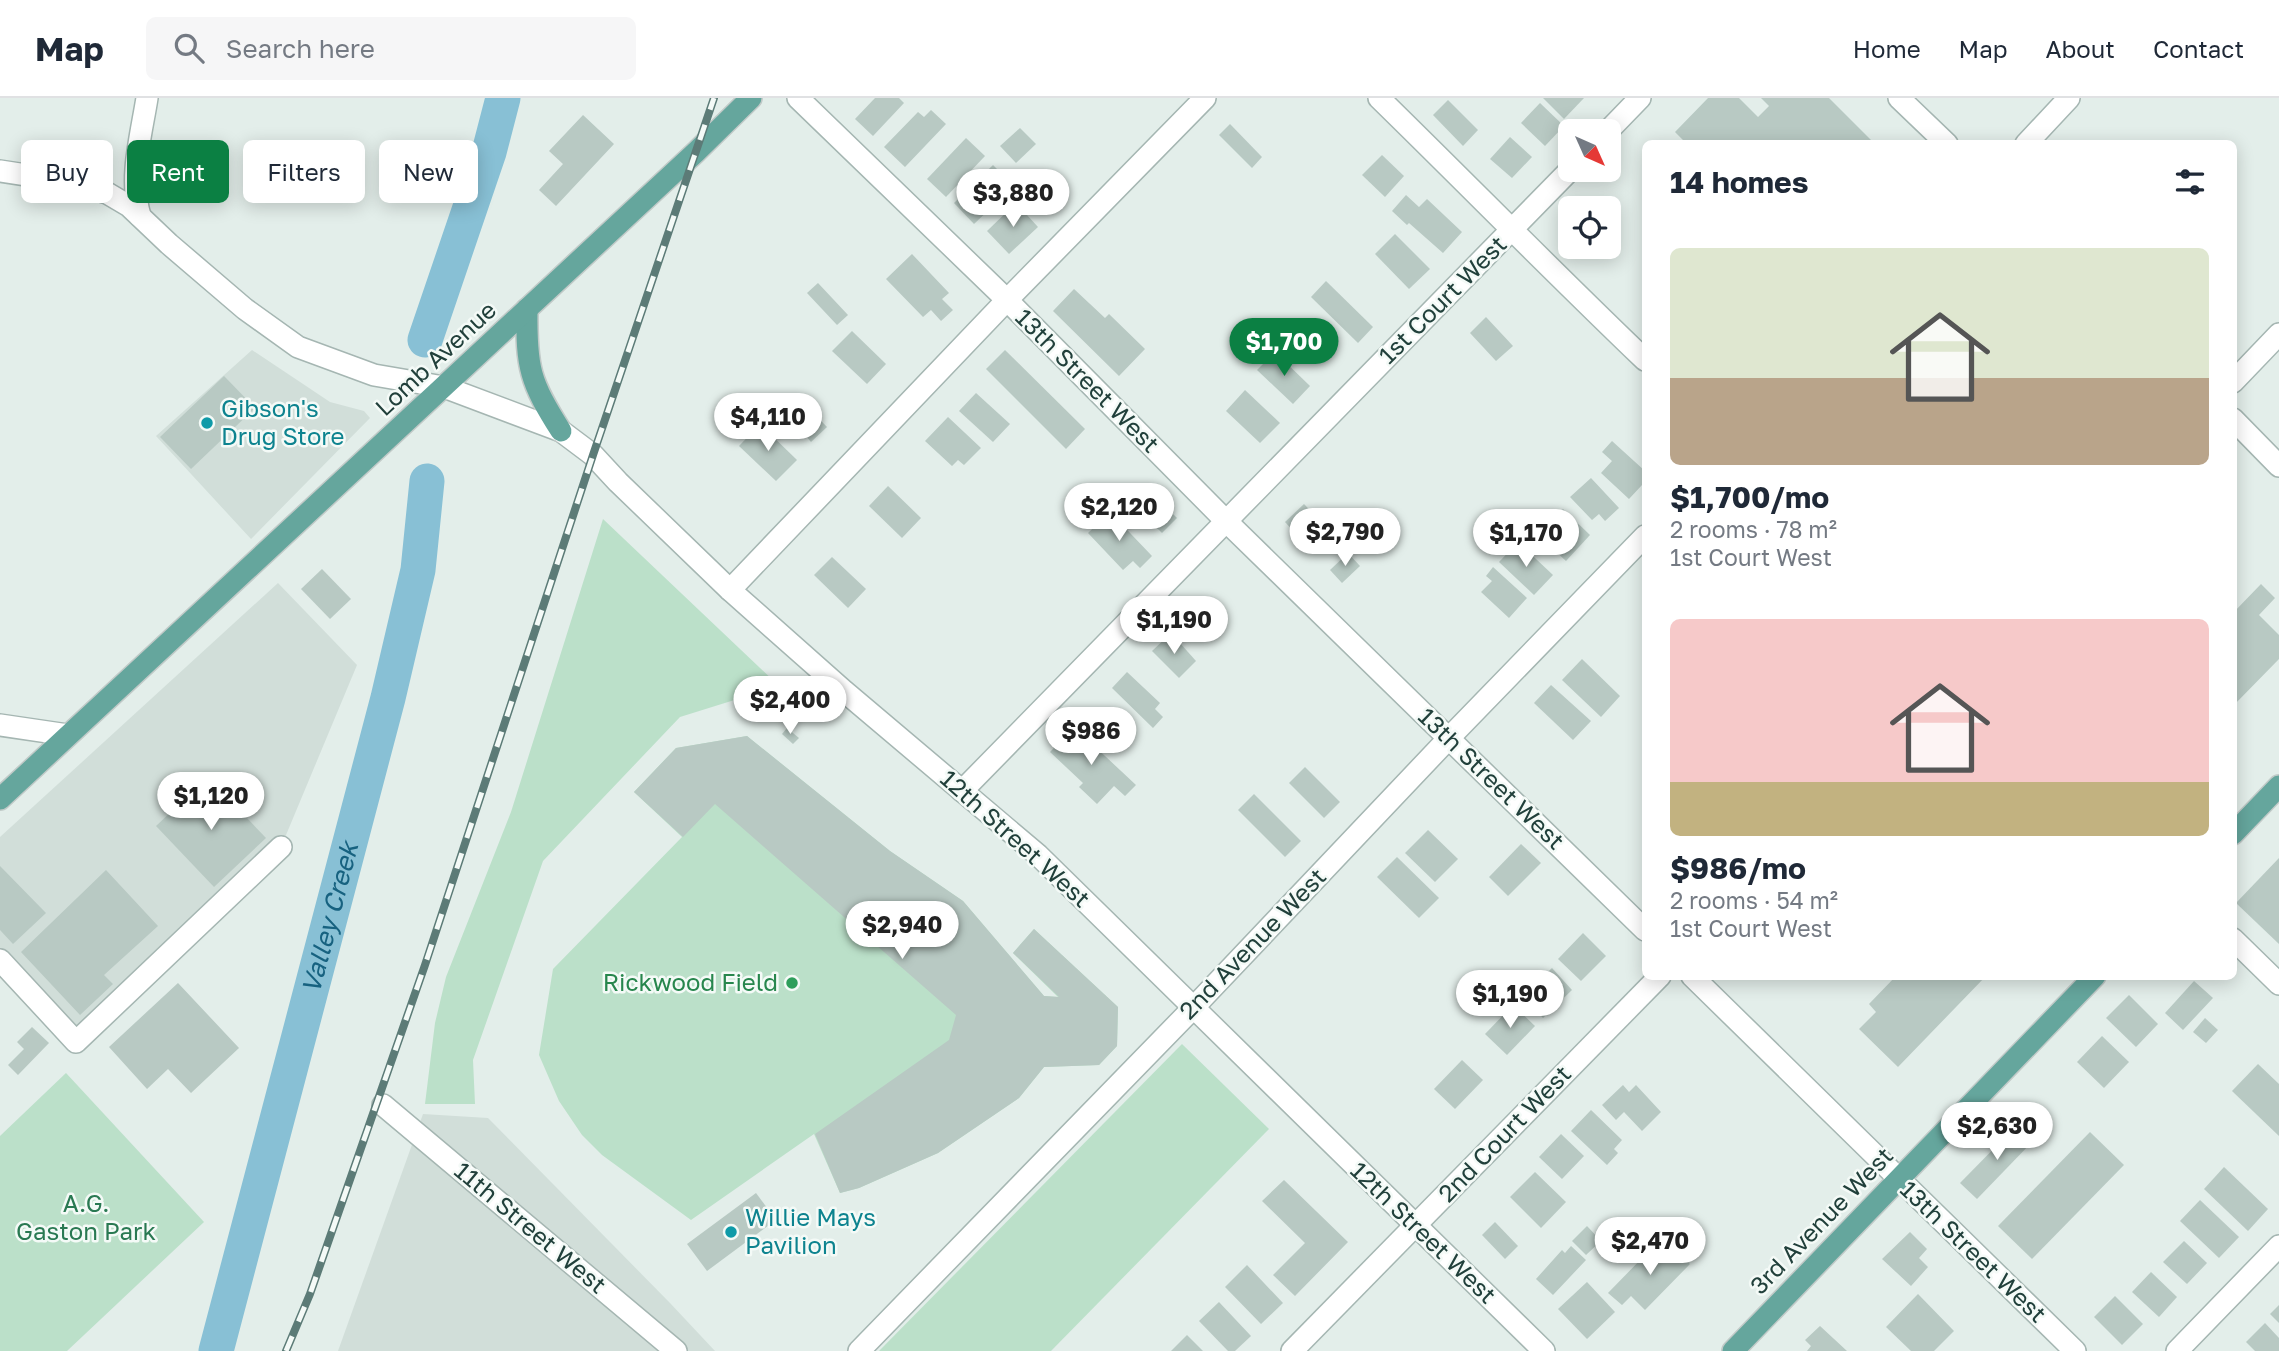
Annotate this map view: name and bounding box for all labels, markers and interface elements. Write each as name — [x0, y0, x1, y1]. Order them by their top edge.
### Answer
search box — [146, 17, 636, 80]
text: Map — [35, 29, 104, 68]
icon: search — [170, 29, 208, 67]
text: Search here — [226, 33, 375, 64]
text: Home — [1853, 34, 1921, 63]
text: Map — [1959, 34, 2008, 63]
text: About — [2046, 34, 2115, 63]
text: Contact — [2153, 34, 2244, 63]
north arrow — [1558, 119, 1620, 182]
map controls — [1558, 119, 1621, 259]
chip: Buy — [21, 140, 113, 203]
chip: Rent — [127, 140, 229, 203]
chip: Filters — [243, 140, 365, 203]
chip: New — [379, 140, 478, 203]
icon: filters — [2171, 163, 2209, 201]
text: 14 homes — [1670, 164, 1809, 200]
pin: $3,880 — [956, 170, 1070, 229]
text: $3,880 — [972, 178, 1054, 206]
button: locate — [1558, 196, 1621, 259]
street label: 1st Court West — [1372, 229, 1512, 369]
icon: home — [1877, 294, 2003, 420]
street label: Lomb Avenue — [369, 295, 501, 421]
street label: 13th Street West — [1010, 302, 1166, 458]
pin: $1,700 — [1227, 318, 1341, 378]
text: $1,700 — [1245, 327, 1323, 355]
place label: Gibson's Drug Store — [221, 393, 344, 450]
pin: $4,110 — [711, 394, 825, 453]
text: $4,110 — [730, 402, 806, 430]
marker: Gibson's Drug Store — [199, 415, 215, 431]
text: $1,700/mo — [1670, 479, 1829, 515]
pin: $2,120 — [1062, 484, 1176, 543]
text: $2,120 — [1080, 492, 1158, 520]
pin: $2,790 — [1288, 508, 1402, 568]
pin: $1,170 — [1469, 510, 1583, 569]
text: 2 rooms · 78 m² — [1670, 515, 1837, 543]
text: $2,790 — [1306, 517, 1384, 545]
text: $1,170 — [1489, 518, 1563, 546]
text: 1st Court West — [1670, 543, 1832, 571]
pin: $1,190 — [1117, 596, 1231, 656]
text: $1,190 — [1136, 605, 1212, 633]
icon: home — [1877, 665, 2003, 791]
pin: $2,400 — [733, 676, 847, 736]
text: $2,400 — [749, 685, 831, 713]
street label: 13th Street West — [1413, 701, 1571, 855]
pin: $986 — [1050, 708, 1132, 767]
text: $986 — [1061, 716, 1121, 744]
street label: 12th Street West — [935, 763, 1097, 913]
pin: $1,120 — [154, 772, 268, 832]
text: $1,120 — [173, 781, 249, 809]
water label: Valley Creek — [295, 837, 365, 997]
text: $986/mo — [1670, 850, 1806, 886]
street label: 2nd Avenue West — [1173, 861, 1331, 1024]
text: 2 rooms · 54 m² — [1670, 886, 1838, 914]
pin: $2,940 — [845, 902, 959, 961]
text: $2,940 — [862, 910, 942, 938]
text: 1st Court West — [1670, 914, 1832, 942]
place label: Rickwood Field — [603, 967, 778, 996]
pin: $1,190 — [1453, 970, 1567, 1030]
marker: Rickwood Field — [784, 975, 800, 991]
text: $1,190 — [1472, 979, 1548, 1007]
street label: 2nd Court West — [1432, 1059, 1576, 1207]
pin: $2,630 — [1940, 1102, 2054, 1162]
text: $2,630 — [1957, 1111, 2037, 1139]
street label: 3rd Avenue West — [1743, 1140, 1898, 1299]
street label: 11th Street West — [449, 1155, 613, 1299]
street label: 12th Street West — [1345, 1155, 1503, 1309]
street label: 13th Street West — [1895, 1174, 2053, 1328]
park label: A.G. Gaston Park — [16, 1188, 156, 1245]
place label: Willie Mays Pavilion — [745, 1202, 876, 1259]
pin: $2,470 — [1593, 1218, 1707, 1277]
marker: Willie Mays Pavilion — [723, 1224, 739, 1240]
text: $2,470 — [1611, 1226, 1689, 1254]

